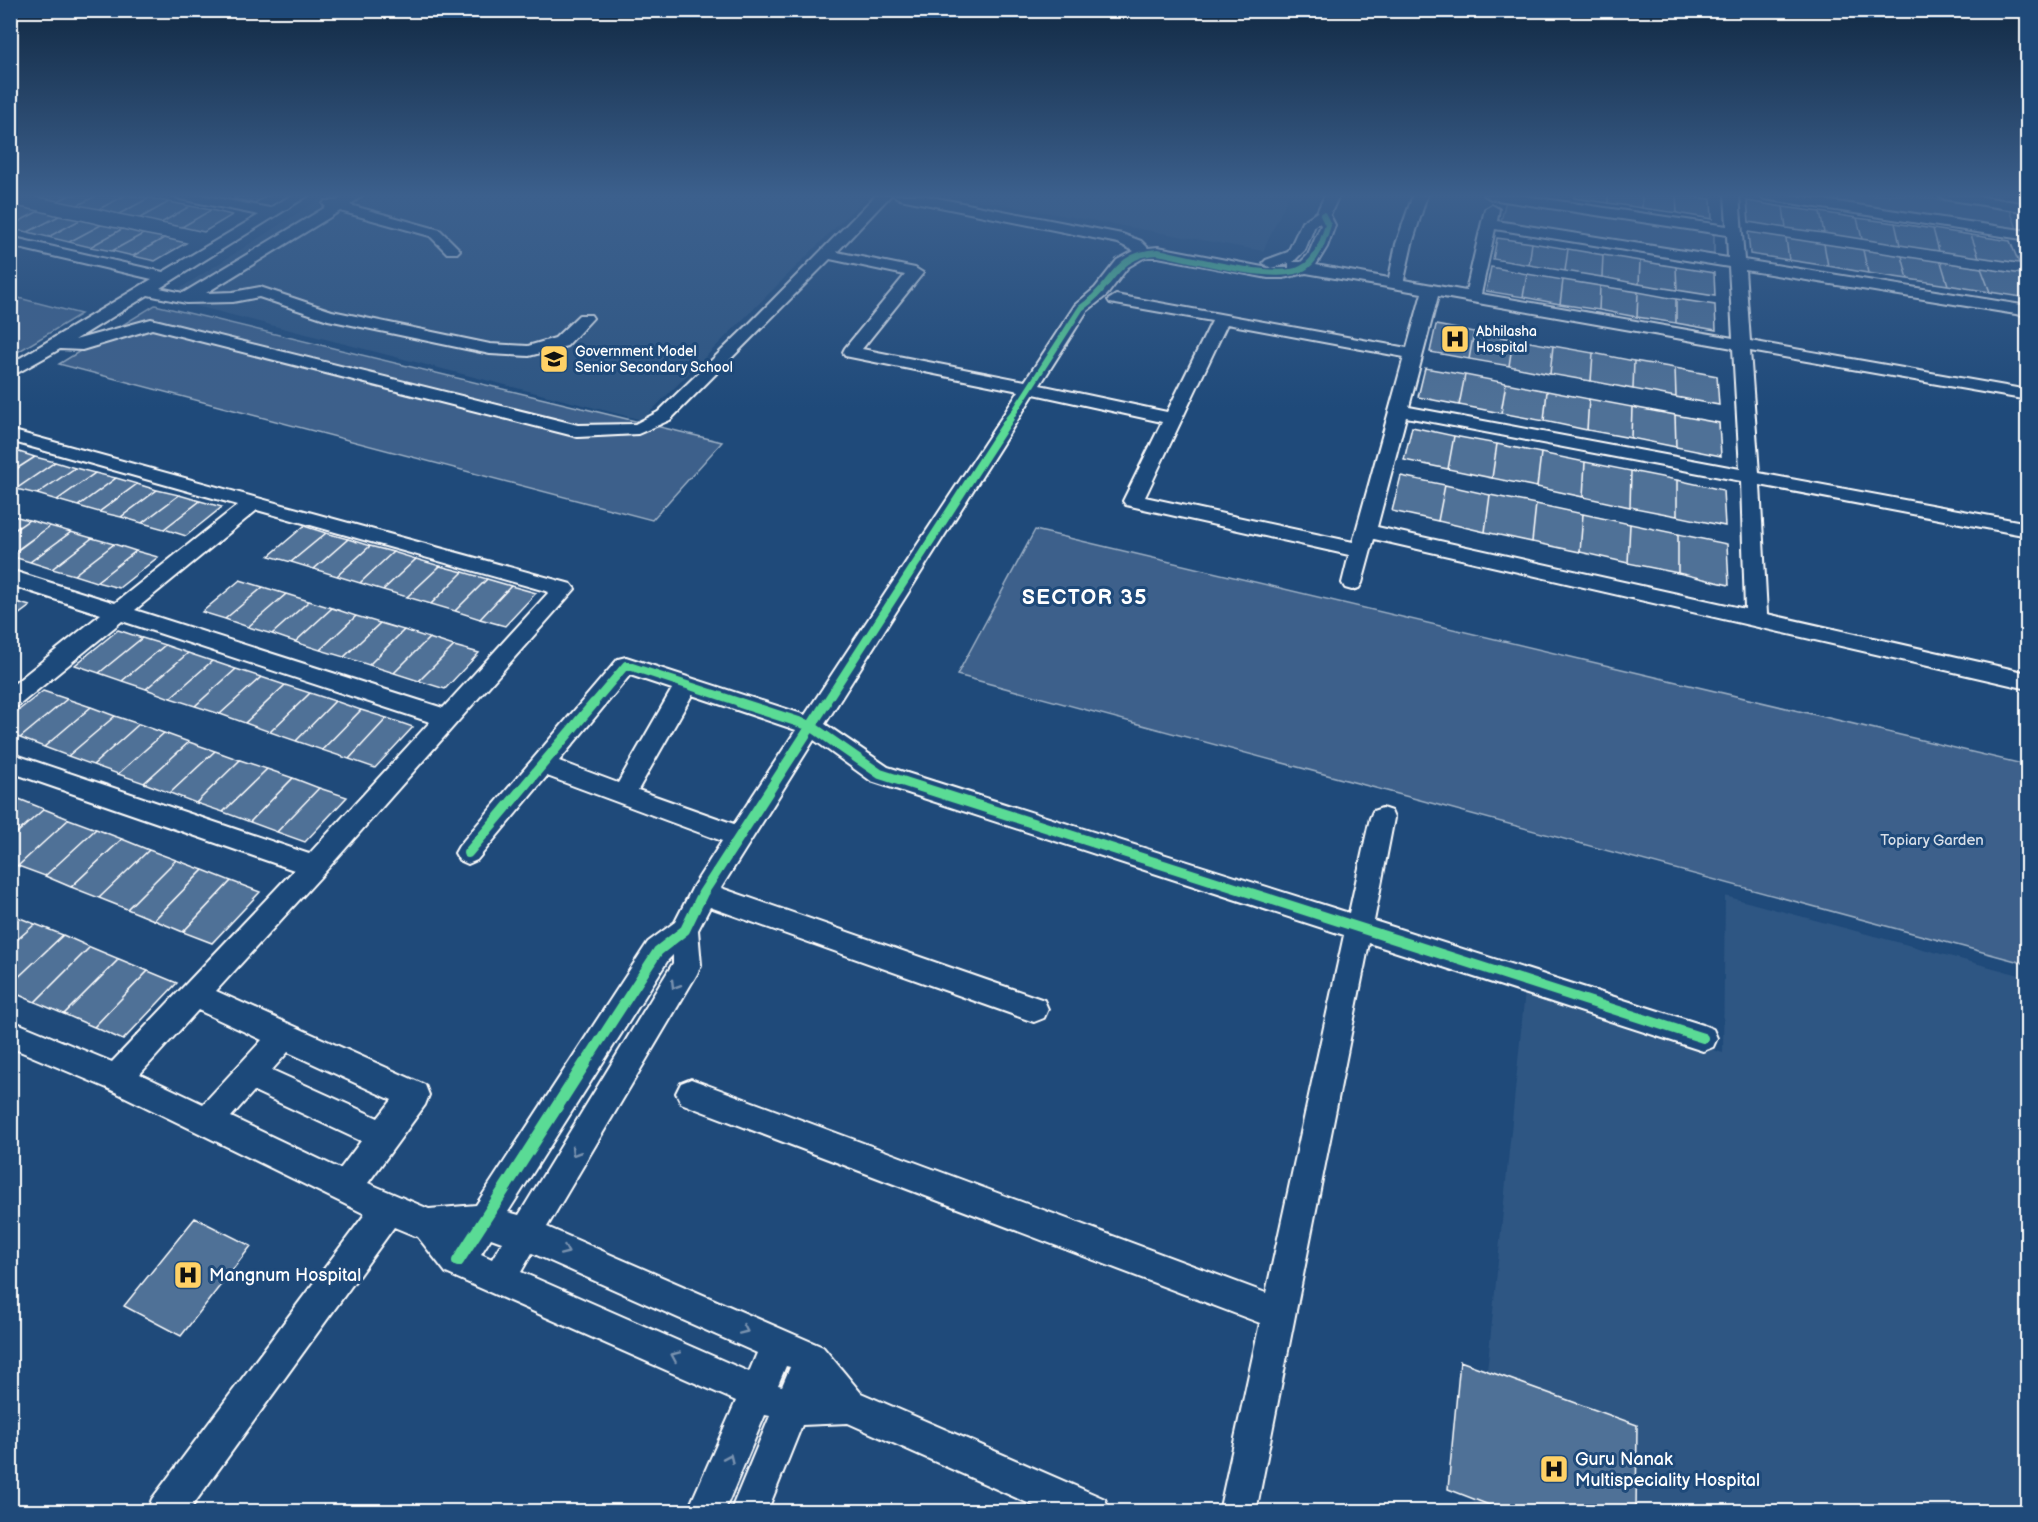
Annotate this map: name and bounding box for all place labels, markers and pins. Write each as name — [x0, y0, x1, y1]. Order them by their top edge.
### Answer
hospital icon: Abhilasha Hospital — [1439, 323, 1471, 355]
place label: Abhilasha Hospital — [1476, 323, 1537, 356]
school or university icon: Government Model Senior Secondary School — [538, 343, 570, 375]
place label: Government Model Senior Secondary School — [575, 343, 733, 376]
hospital icon: Mangnum Hospital — [172, 1259, 204, 1291]
place label: Mangnum Hospital — [209, 1265, 361, 1286]
place label: Guru Nanak Multispeciality Hospital — [1575, 1449, 1760, 1491]
hospital icon: Guru Nanak Multispeciality Hospital — [1538, 1453, 1570, 1485]

